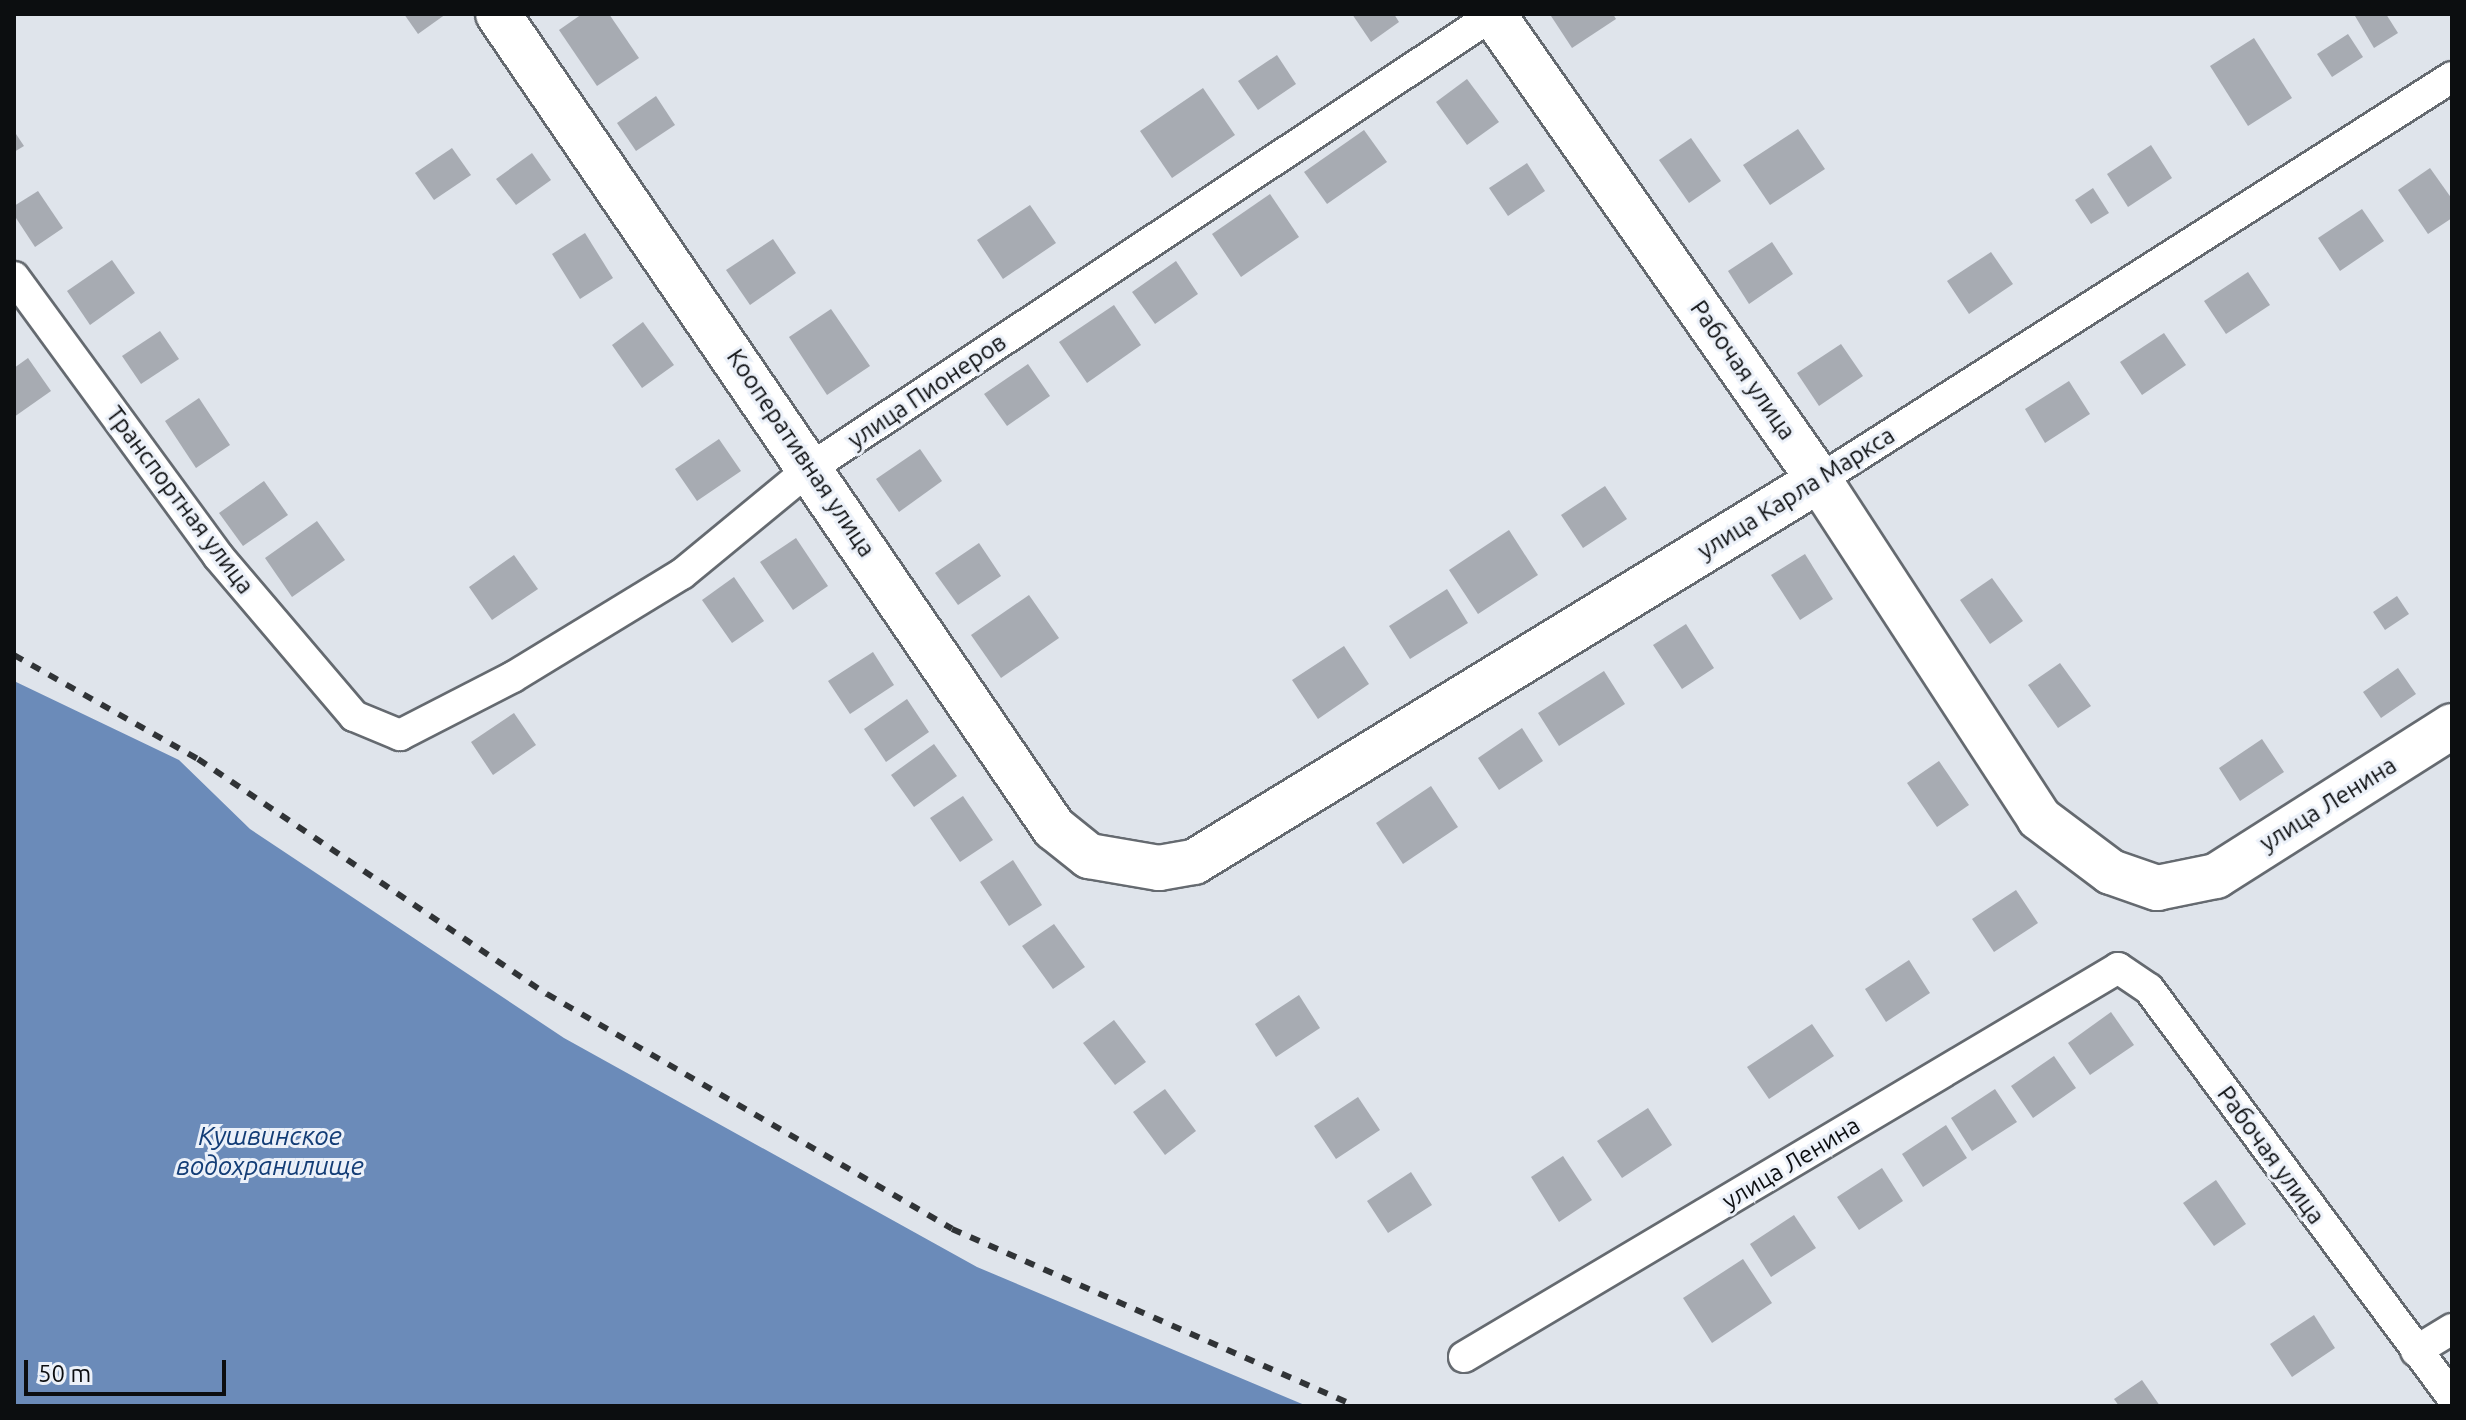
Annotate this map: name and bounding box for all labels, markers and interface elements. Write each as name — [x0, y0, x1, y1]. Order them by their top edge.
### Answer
street label: Рабочая улица — [1684, 295, 1802, 445]
street label: улица Пионеров — [842, 327, 1012, 455]
street label: Кооперативная улица — [721, 344, 881, 562]
street label: Транспортная улица — [100, 401, 260, 599]
street label: улица Карла Маркса — [1692, 421, 1900, 565]
street label: улица Ленина — [2254, 751, 2402, 857]
street label: Рабочая улица — [2211, 1080, 2331, 1230]
street label: улица Ленина — [1717, 1111, 1865, 1215]
water label: Кушвинское водохранилище — [176, 1120, 364, 1182]
scale bar — [28, 1344, 230, 1394]
text: 50 m — [38, 1360, 91, 1387]

